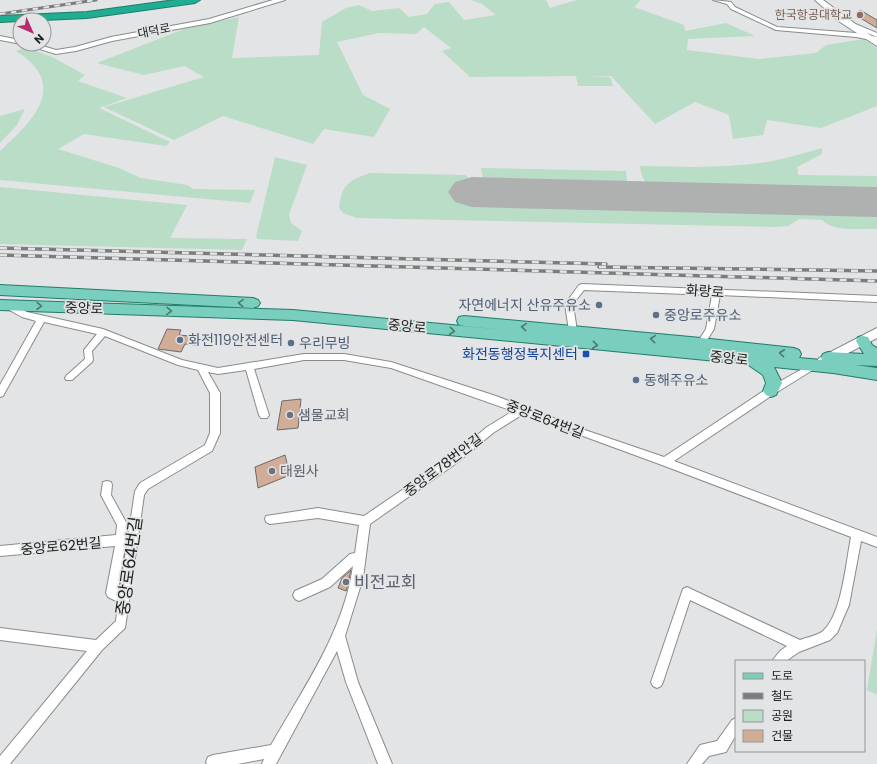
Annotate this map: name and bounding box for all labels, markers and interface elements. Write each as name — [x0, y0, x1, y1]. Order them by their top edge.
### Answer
place label: 한국항공대학교 — [775, 6, 852, 23]
marker: 한국항공대학교 — [855, 10, 865, 20]
north arrow — [12, 12, 52, 52]
street label: 대덕로 — [136, 19, 172, 42]
text: N — [30, 30, 48, 48]
street label: 화랑로 — [685, 280, 725, 302]
place label: 자연에너지 산유주유소 — [458, 295, 591, 315]
street label: 중앙로 — [64, 297, 104, 319]
one-way arrow — [238, 298, 244, 307]
marker: 자연에너지 산유주유소 — [594, 300, 604, 310]
one-way arrow — [36, 302, 42, 310]
place label: 중앙로주유소 — [664, 305, 741, 325]
one-way arrow — [166, 306, 172, 315]
marker: 중앙로주유소 — [651, 310, 661, 320]
street label: 중앙로 — [387, 314, 427, 338]
one-way arrow — [521, 323, 527, 332]
one-way arrow — [449, 326, 455, 335]
place label: 화전119안전센터 — [188, 330, 283, 350]
place label: 우리무빙 — [299, 333, 351, 353]
one-way arrow — [650, 334, 656, 343]
marker: 화전119안전센터 — [175, 335, 185, 345]
marker: 우리무빙 — [286, 338, 296, 348]
one-way arrow — [592, 340, 598, 349]
place label: 화전동행정복지센터 — [462, 344, 578, 364]
street label: 중앙로 — [709, 346, 749, 370]
marker: 화전동행정복지센터 — [581, 349, 591, 359]
one-way arrow — [779, 349, 785, 358]
place label: 동해주유소 — [644, 370, 709, 390]
marker: 동해주유소 — [631, 375, 641, 385]
street label: 중앙로64번길 — [503, 395, 587, 443]
place label: 샘물교회 — [298, 405, 350, 425]
marker: 샘물교회 — [285, 410, 295, 420]
street label: 중앙로78번안길 — [400, 429, 486, 501]
place label: 대원사 — [280, 461, 319, 481]
marker: 대원사 — [267, 466, 277, 476]
street label: 중앙로64번길 — [110, 515, 148, 617]
street label: 중앙로62번길 — [20, 532, 102, 560]
place label: 비전교회 — [354, 570, 417, 594]
marker: 비전교회 — [341, 577, 351, 587]
legend — [735, 660, 865, 752]
text: 도로 — [771, 667, 793, 684]
text: 철도 — [771, 687, 793, 704]
text: 공원 — [771, 707, 793, 724]
text: 건물 — [771, 727, 793, 744]

